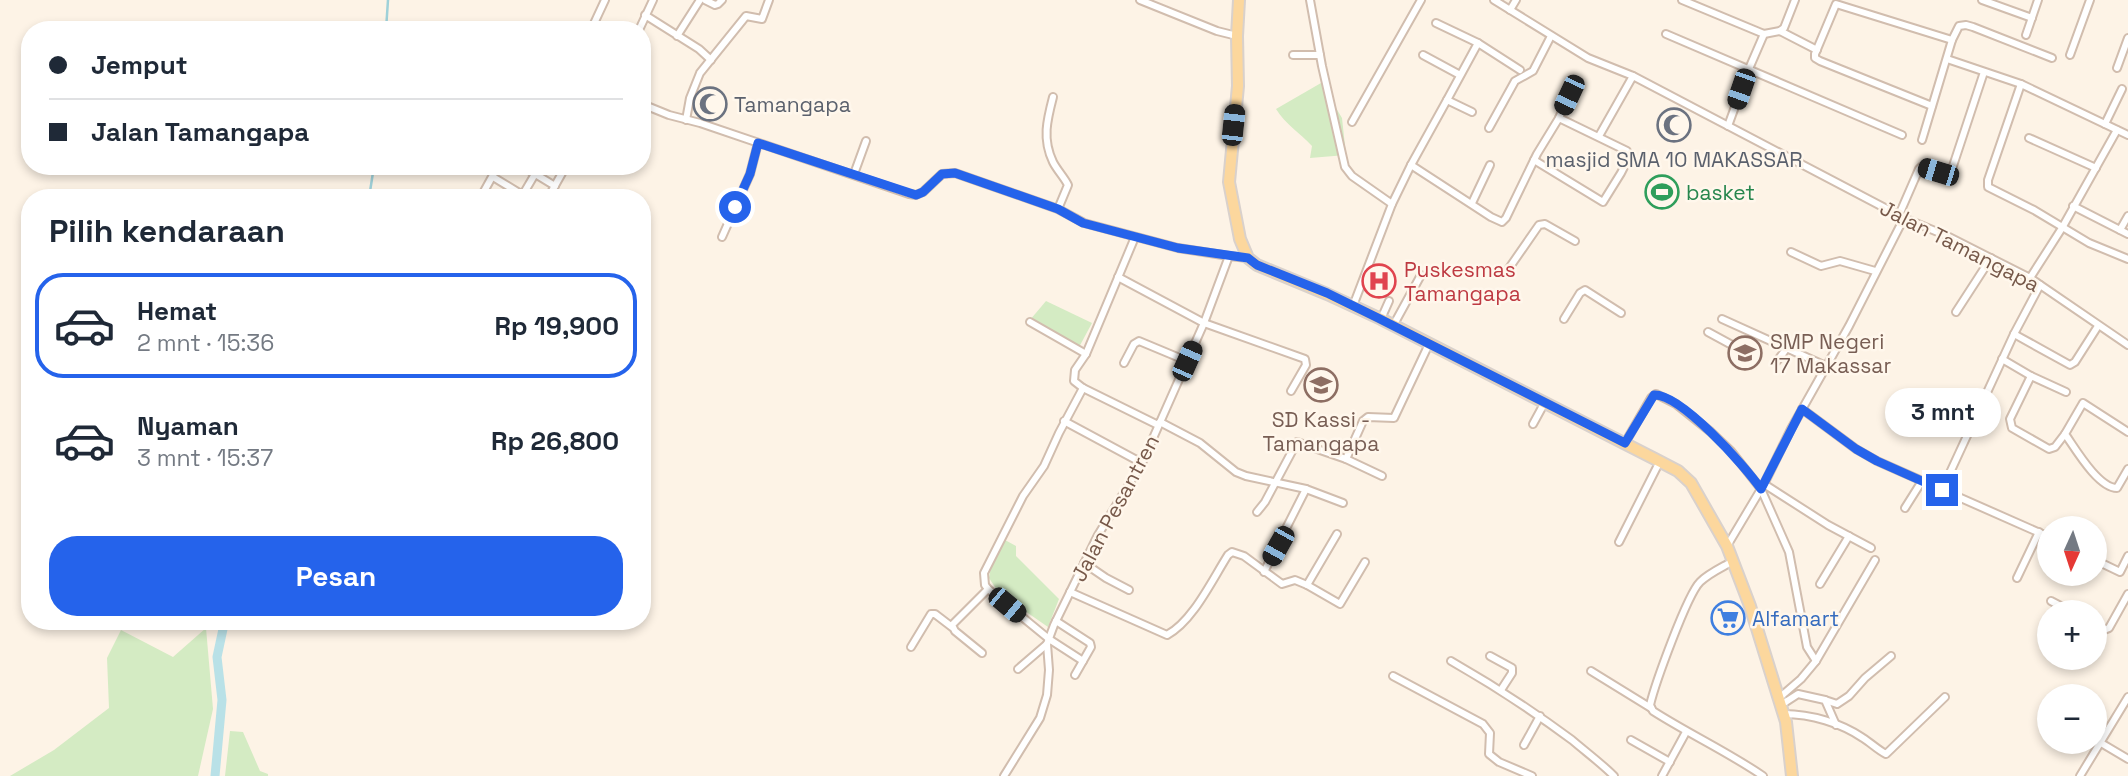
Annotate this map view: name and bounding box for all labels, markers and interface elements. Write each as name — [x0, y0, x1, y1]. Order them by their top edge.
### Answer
text: Jemput — [91, 48, 188, 82]
car — [1725, 66, 1758, 112]
car — [1551, 72, 1588, 118]
mosque icon: Tamangapa — [691, 85, 729, 123]
place label: Tamangapa — [734, 91, 851, 118]
car — [1221, 103, 1246, 147]
mosque icon: masjid SMA 10 MAKASSAR — [1655, 106, 1693, 144]
text: Jalan Tamangapa — [91, 115, 309, 149]
place label: masjid SMA 10 MAKASSAR — [1546, 146, 1802, 173]
car — [1915, 156, 1962, 188]
sports icon: basket — [1643, 173, 1681, 211]
place label: basket — [1686, 179, 1755, 206]
route start — [719, 191, 751, 223]
street label: Jalan Tamangapa — [1876, 194, 2044, 298]
text: Pilih kendaraan — [49, 211, 285, 251]
place label: Puskesmas Tamangapa — [1404, 256, 1521, 307]
hospital icon: Puskesmas Tamangapa — [1360, 262, 1398, 300]
icon: car — [53, 294, 116, 357]
text: Hemat — [137, 294, 217, 328]
text: Rp 19,900 — [494, 309, 619, 343]
text: 2 mnt · 15:36 — [137, 328, 274, 358]
place label: SMP Negeri 17 Makassar — [1770, 328, 1891, 379]
school or university icon: SMP Negeri 17 Makassar — [1726, 334, 1764, 372]
car — [1169, 338, 1206, 384]
school or university icon: SD Kassi - Tamangapa — [1302, 366, 1340, 404]
callout: 3 mnt — [1884, 388, 2000, 438]
text: 3 mnt — [1911, 397, 1975, 427]
place label: SD Kassi - Tamangapa — [1263, 406, 1379, 457]
icon: car — [53, 409, 116, 472]
text: Nyaman — [137, 409, 239, 443]
text: Rp 26,800 — [491, 424, 619, 458]
street label: Jalan Pesantren — [1065, 430, 1165, 586]
text: 3 mnt · 15:37 — [137, 443, 273, 473]
route end — [1926, 474, 1958, 506]
north arrow — [2037, 516, 2107, 586]
map controls — [2037, 516, 2107, 754]
car — [1259, 523, 1298, 569]
button: Pesan — [49, 536, 623, 616]
car — [985, 583, 1030, 627]
supermarket icon: Alfamart — [1709, 599, 1747, 637]
button: + — [2037, 600, 2107, 670]
place label: Alfamart — [1752, 605, 1839, 632]
button: − — [2037, 684, 2107, 754]

